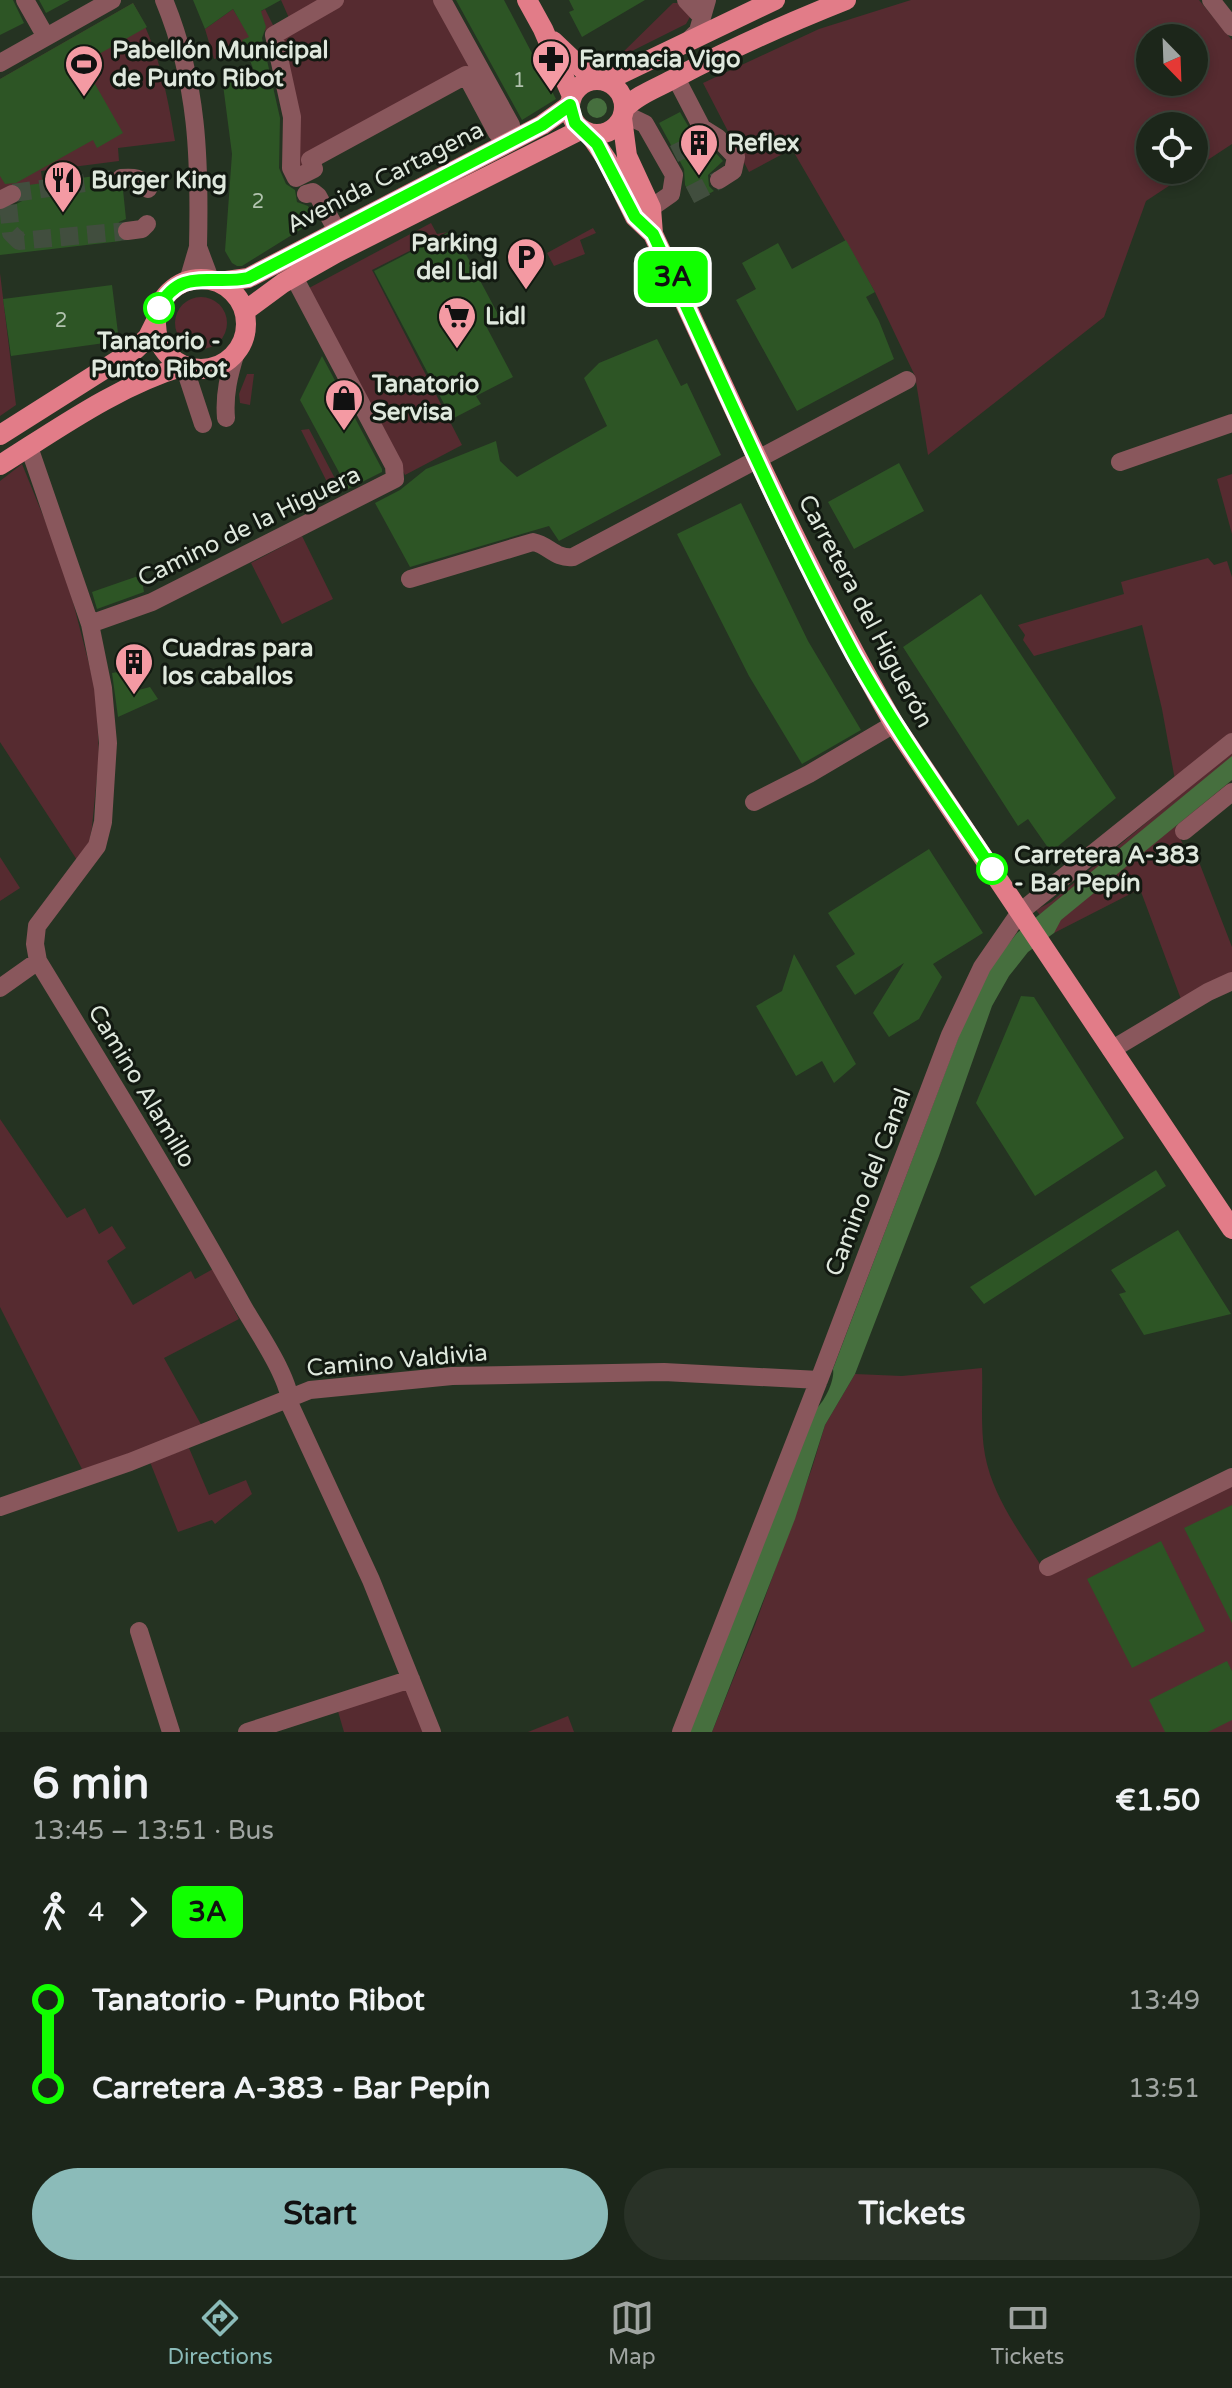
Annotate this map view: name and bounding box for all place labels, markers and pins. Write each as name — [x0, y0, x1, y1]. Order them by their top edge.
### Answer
place label: Pabellón Municipal de Punto Ribot — [112, 36, 329, 93]
pharmacy icon: Farmacia Vigo — [530, 38, 572, 93]
sports icon: Pabellón Municipal de Punto Ribot — [63, 43, 105, 98]
place label: Farmacia Vigo — [579, 45, 741, 74]
building icon: Reflex — [678, 122, 720, 177]
place label: Reflex — [727, 129, 799, 158]
restaurant icon: Burger King — [42, 159, 84, 214]
place label: Burger King — [91, 166, 227, 195]
place label: Parking del Lidl — [411, 229, 498, 286]
parking icon: Parking del Lidl — [505, 236, 547, 291]
marker: Tanatorio - Punto Ribot — [144, 293, 174, 323]
supermarket icon: Lidl — [436, 295, 478, 350]
place label: Lidl — [485, 302, 526, 331]
place label: Tanatorio - Punto Ribot — [91, 327, 228, 384]
place label: Tanatorio Servisa — [371, 370, 479, 427]
shop icon: Tanatorio Servisa — [323, 377, 365, 432]
place label: Cuadras para los caballos — [162, 634, 313, 691]
building icon: Cuadras para los caballos — [113, 641, 155, 696]
place label: Carretera A-383 - Bar Pepín — [1014, 841, 1200, 898]
marker: Carretera A-383 - Bar Pepín — [977, 854, 1007, 884]

